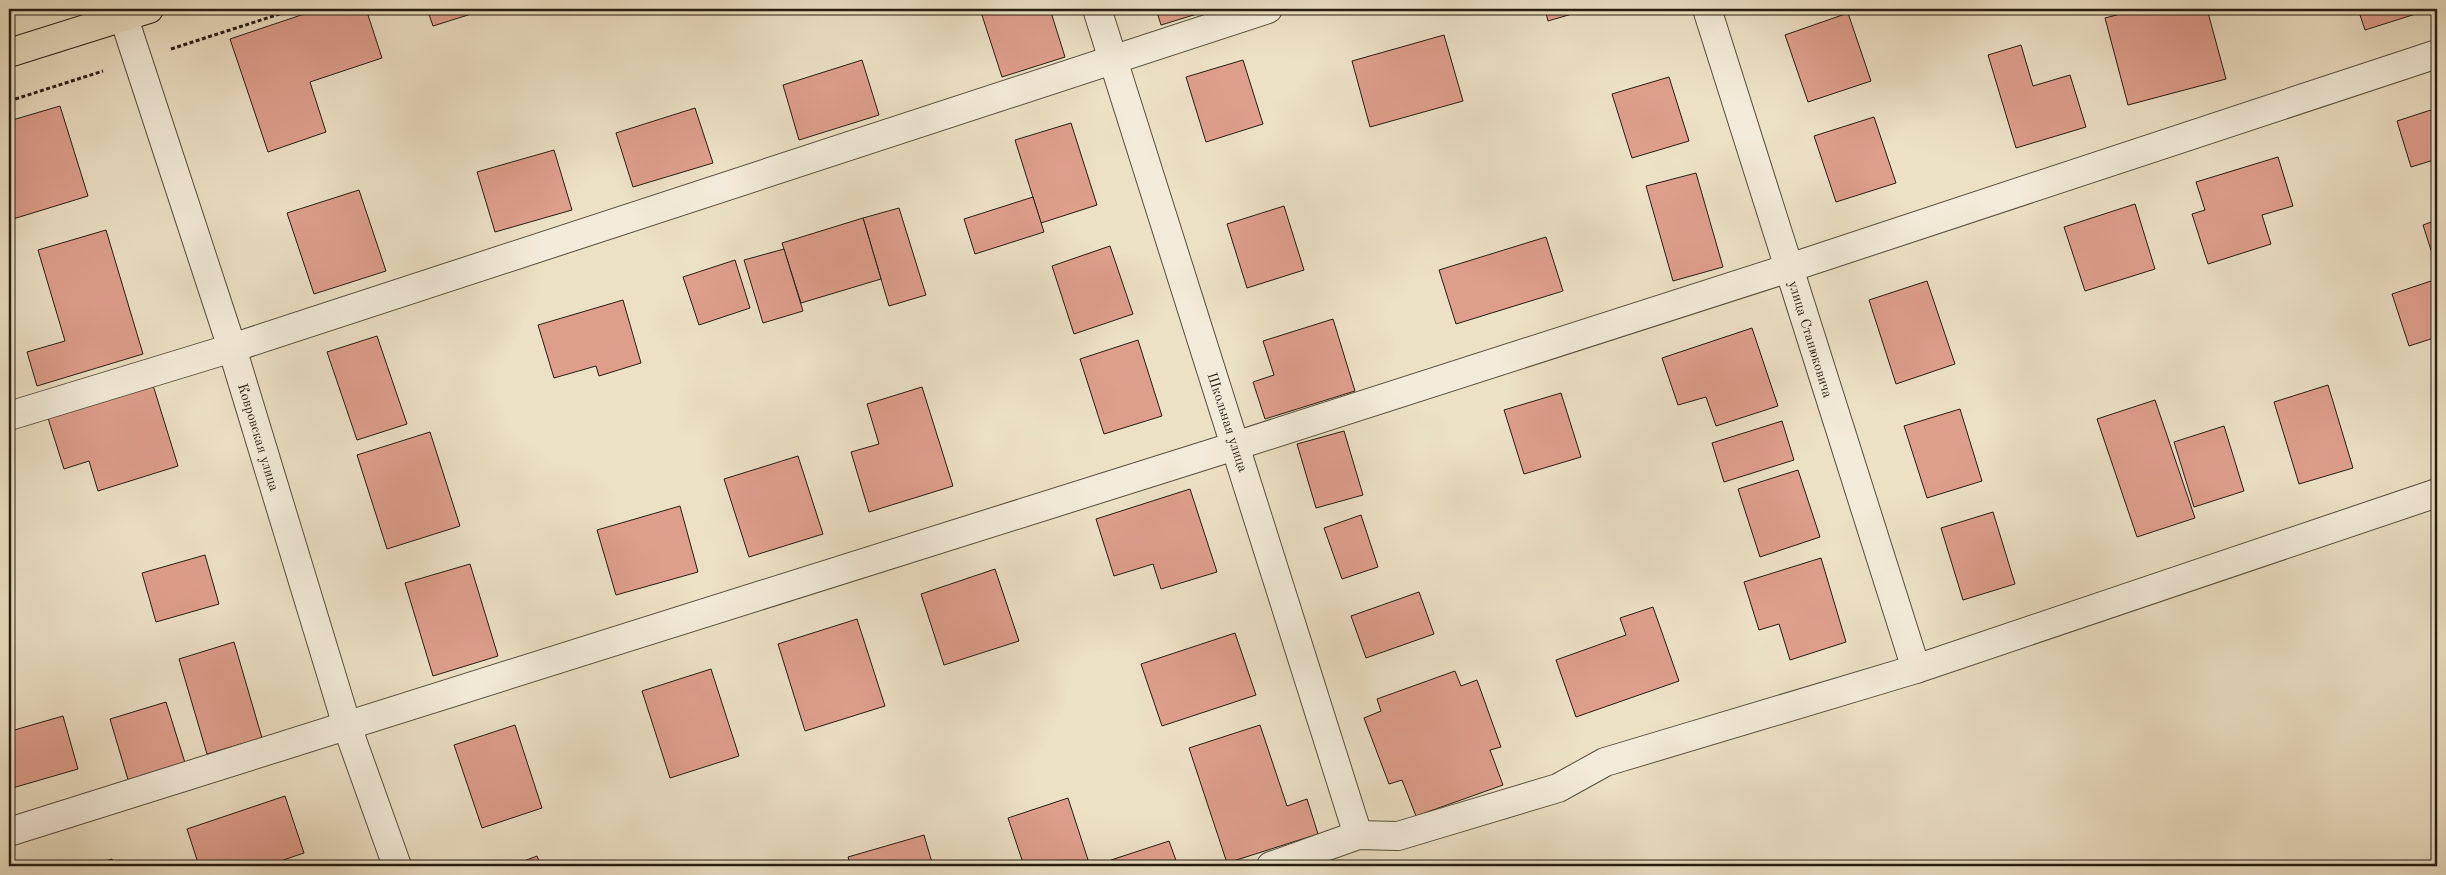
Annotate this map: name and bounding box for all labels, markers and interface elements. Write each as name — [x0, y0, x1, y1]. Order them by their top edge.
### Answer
street label: улица Станюковича — [1786, 279, 1835, 400]
street label: Школьная улица — [1204, 371, 1250, 474]
street label: Ковровская улица — [235, 382, 281, 493]

